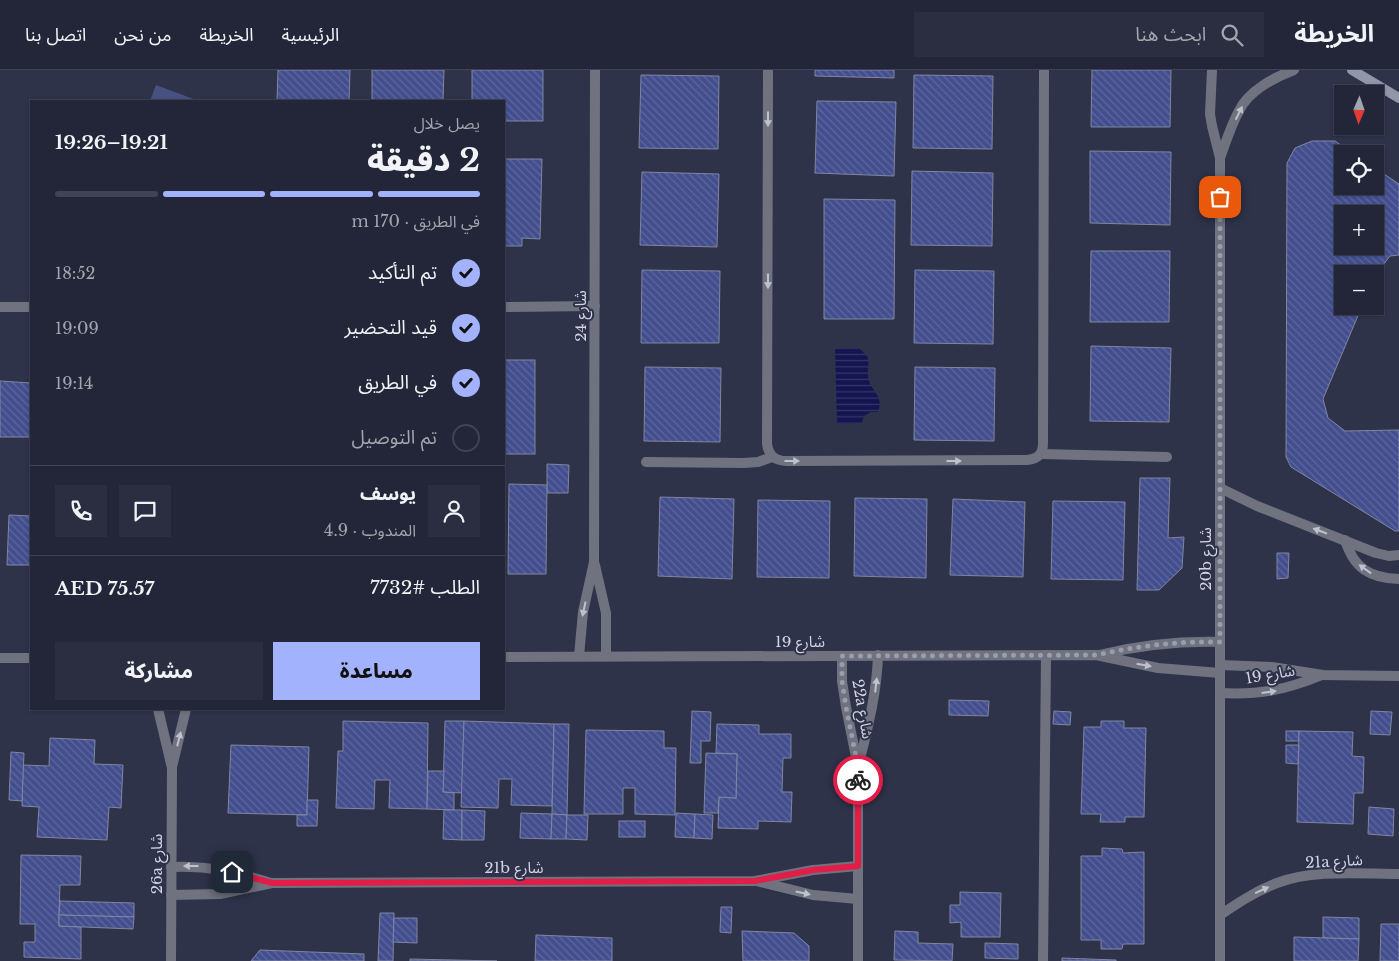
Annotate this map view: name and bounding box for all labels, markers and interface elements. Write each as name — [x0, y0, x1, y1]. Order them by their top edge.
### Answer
search box — [914, 12, 1264, 57]
text: الخريطة — [1294, 19, 1374, 48]
icon: search — [1218, 21, 1246, 49]
text: ابحث هنا — [1135, 23, 1206, 46]
text: اتصل بنا — [25, 24, 86, 46]
text: من نحن — [114, 24, 172, 46]
text: الخريطة — [200, 24, 253, 46]
text: الرئيسية — [281, 24, 339, 46]
north arrow — [1334, 85, 1384, 135]
map controls — [1334, 85, 1384, 315]
one-way arrow — [1235, 106, 1243, 120]
one-way arrow — [764, 111, 772, 127]
text: يصل خلال — [414, 113, 480, 133]
text: 19:21–19:26 — [55, 131, 168, 154]
text: 2 دقيقة — [367, 140, 480, 180]
button: locate — [1334, 145, 1384, 195]
pin — [1199, 176, 1241, 218]
icon: bag — [1206, 183, 1234, 211]
button: + — [1334, 205, 1384, 255]
text: في الطريق · 170 m — [351, 211, 480, 231]
icon: check — [452, 259, 480, 287]
text: تم التأكيد — [368, 261, 437, 284]
text: 18:52 — [55, 263, 95, 283]
button: − — [1334, 265, 1384, 315]
one-way arrow — [764, 273, 772, 289]
street label: شارع 24 — [571, 290, 593, 342]
icon: check — [452, 314, 480, 342]
text: قيد التحضير — [345, 316, 437, 339]
text: 19:09 — [55, 318, 99, 338]
icon: check — [452, 369, 480, 397]
text: في الطريق — [358, 371, 437, 394]
text: 19:14 — [55, 373, 93, 393]
text: تم التوصيل — [352, 426, 437, 449]
one-way arrow — [784, 457, 800, 465]
one-way arrow — [946, 457, 962, 465]
text: يوسف — [360, 482, 416, 505]
button: phone — [55, 485, 107, 537]
button: chat — [119, 485, 171, 537]
button: person — [428, 485, 480, 537]
text: المندوب · 4.9 — [324, 520, 416, 540]
one-way arrow — [1313, 526, 1327, 534]
street label: 20b شارع — [1196, 527, 1218, 591]
one-way arrow — [1359, 564, 1372, 575]
text: الطلب #7732 — [370, 576, 480, 599]
text: AED 75.57 — [55, 577, 154, 600]
one-way arrow — [580, 601, 588, 616]
street label: شارع 19 — [775, 632, 825, 654]
button: مشاركة — [55, 642, 263, 700]
button: مساعدة — [273, 642, 480, 700]
street label: شارع 19 — [1244, 660, 1297, 691]
one-way arrow — [1136, 662, 1152, 670]
one-way arrow — [872, 677, 880, 693]
street label: 22a شارع — [845, 678, 878, 741]
one-way arrow — [1261, 687, 1277, 695]
one-way arrow — [176, 731, 184, 746]
courier — [833, 755, 883, 805]
icon: bike — [844, 766, 872, 794]
street label: 26a شارع — [147, 833, 169, 894]
street label: 21a شارع — [1305, 850, 1364, 875]
pin — [211, 851, 253, 893]
icon: home — [218, 858, 246, 886]
street label: 21b شارع — [484, 858, 544, 880]
one-way arrow — [183, 862, 199, 870]
one-way arrow — [1255, 886, 1269, 894]
one-way arrow — [795, 889, 810, 897]

